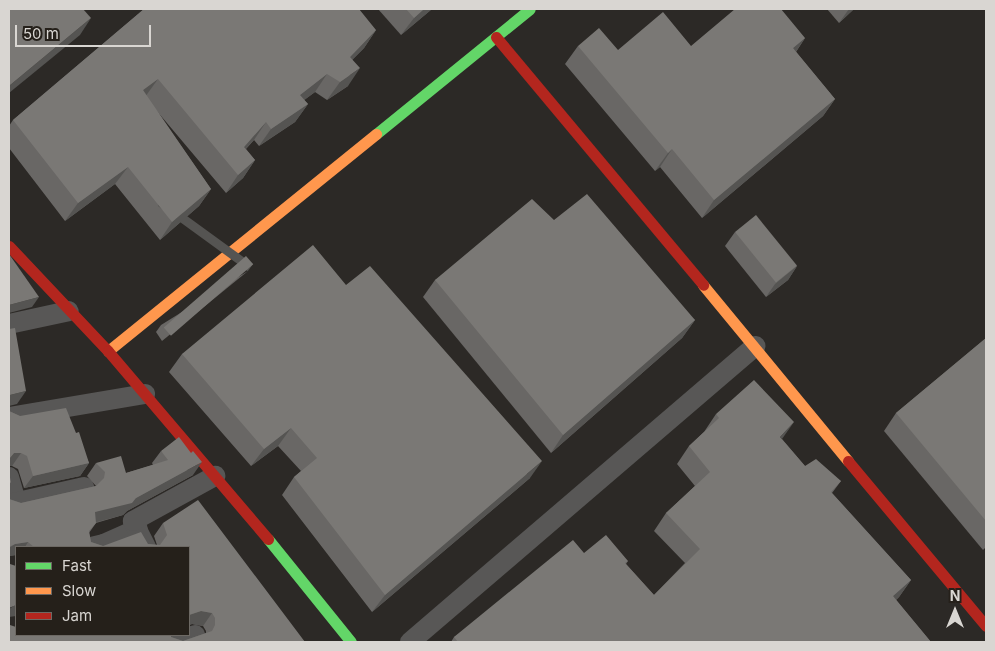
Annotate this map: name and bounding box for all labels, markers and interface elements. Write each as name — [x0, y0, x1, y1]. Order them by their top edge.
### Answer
scale bar — [18, 15, 154, 47]
text: 50 m — [23, 24, 59, 43]
legend — [15, 546, 190, 636]
text: Fast — [62, 556, 92, 575]
text: Slow — [62, 581, 96, 600]
north arrow — [930, 586, 980, 636]
text: N — [950, 587, 960, 604]
text: Jam — [62, 606, 92, 625]

